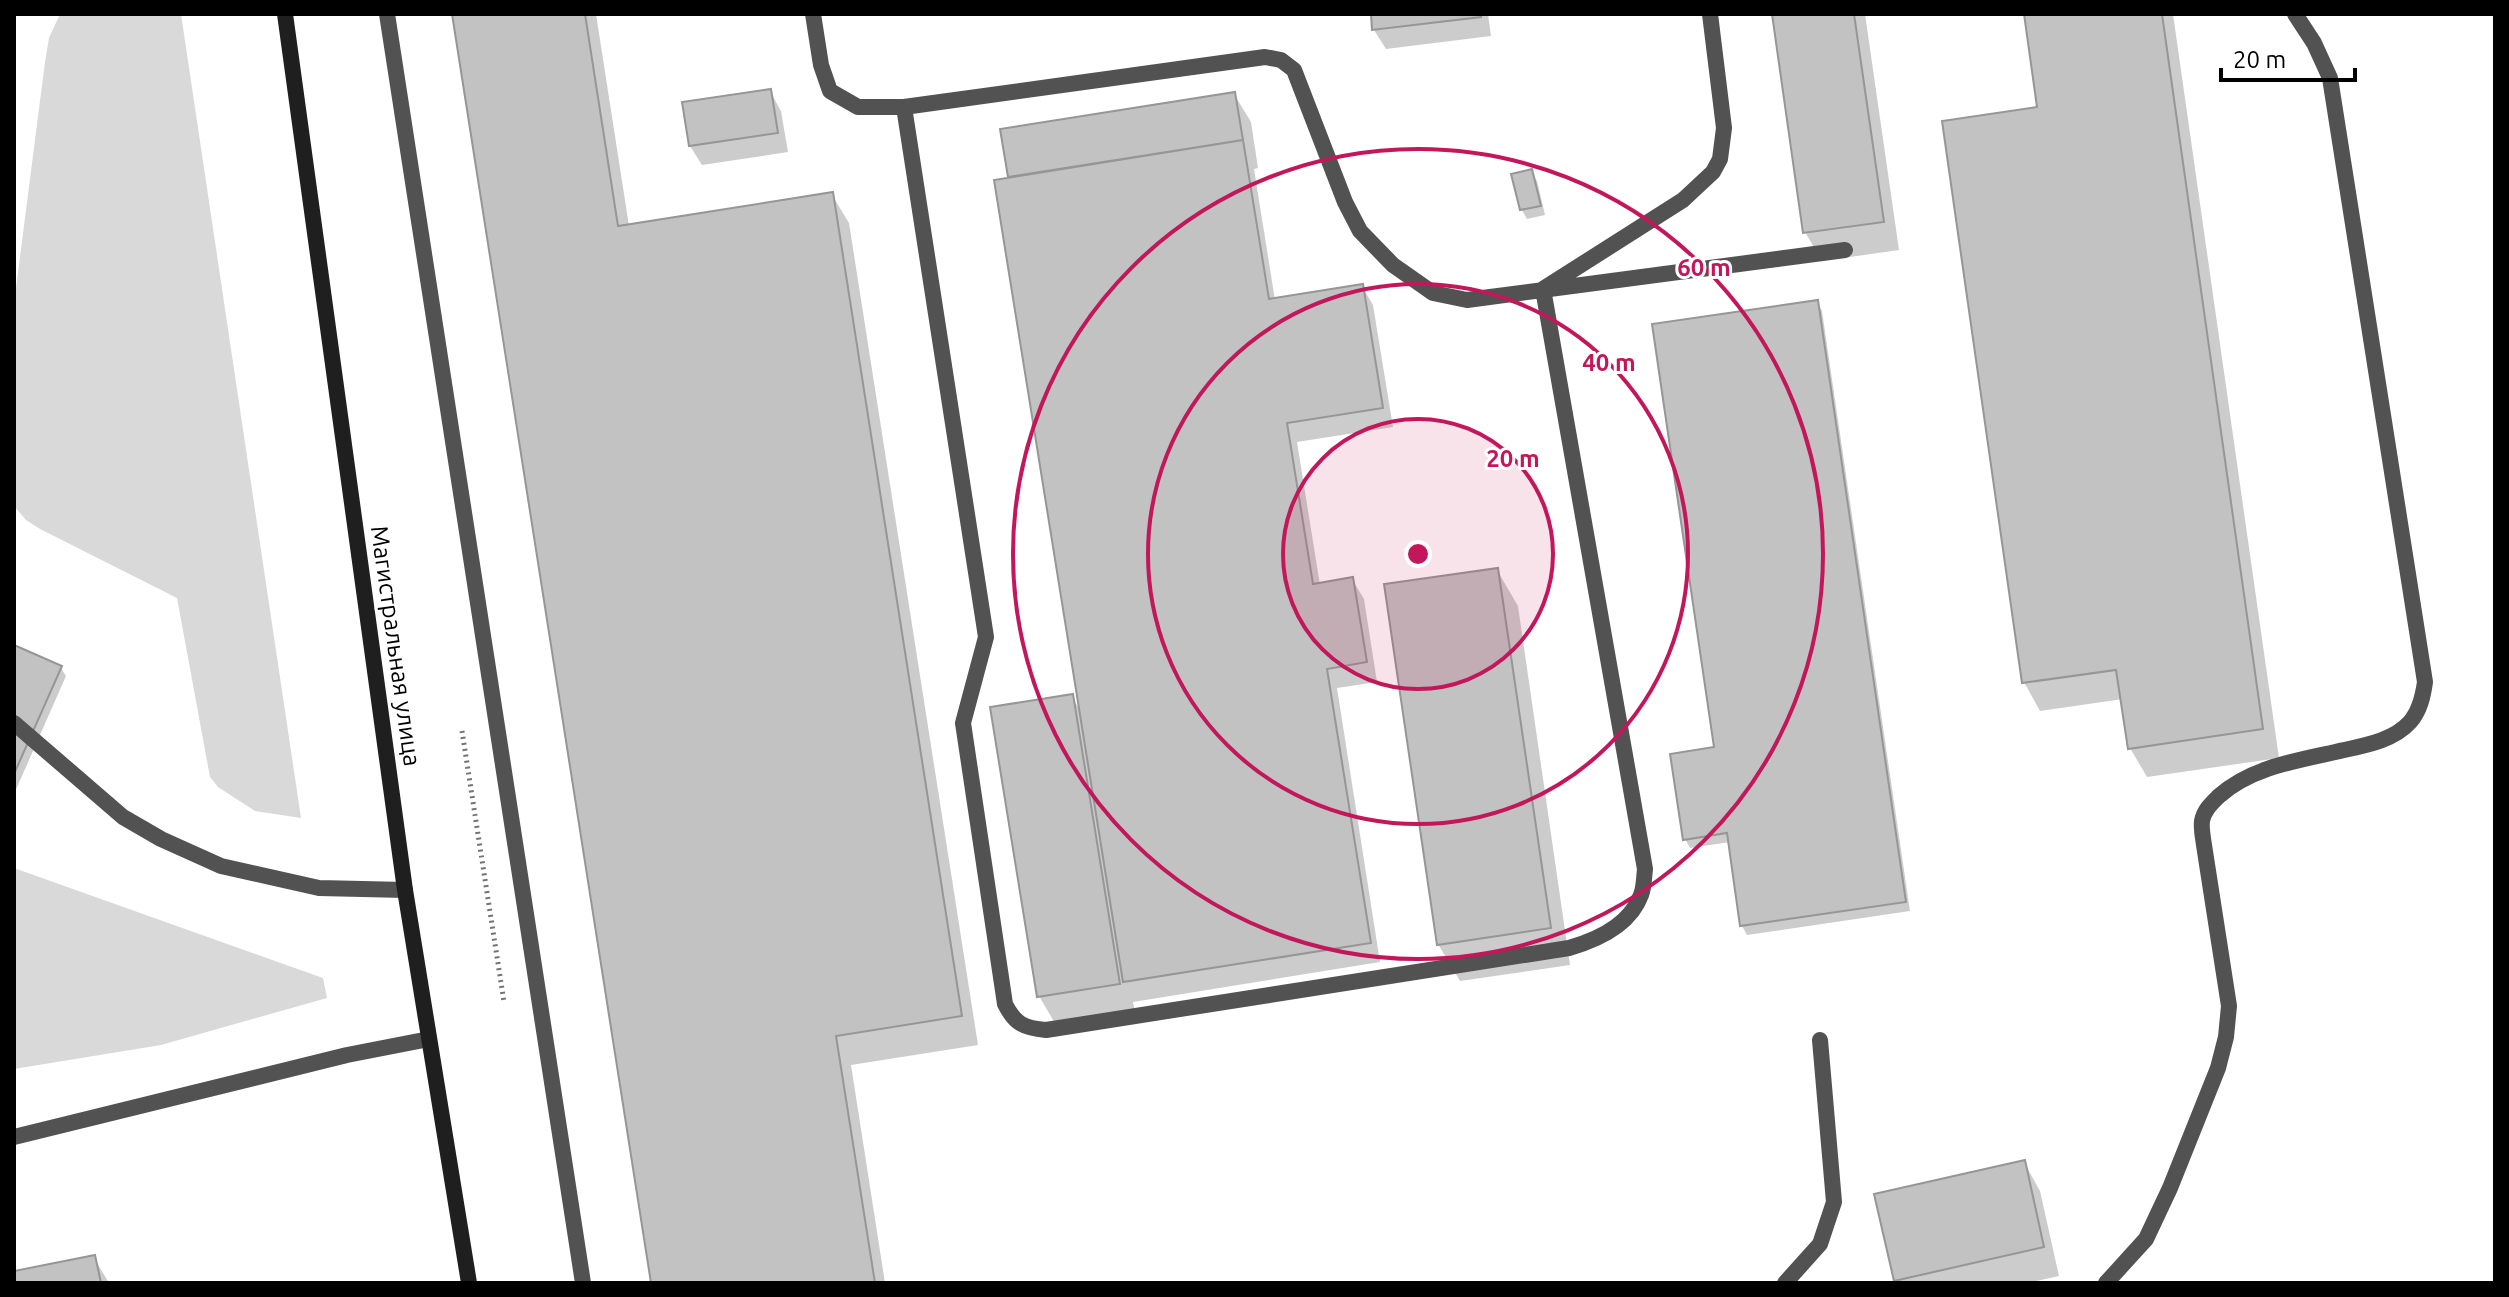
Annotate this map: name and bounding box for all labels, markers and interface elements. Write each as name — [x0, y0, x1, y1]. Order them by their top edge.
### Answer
scale bar — [2221, 32, 2355, 82]
text: 20 m — [2233, 46, 2286, 73]
text: 60 m — [1677, 254, 1731, 281]
text: 40 m — [1582, 349, 1636, 376]
text: 20 m — [1486, 445, 1540, 472]
street label: Магистральная улица — [366, 524, 426, 768]
centre of rings — [1404, 540, 1432, 568]

